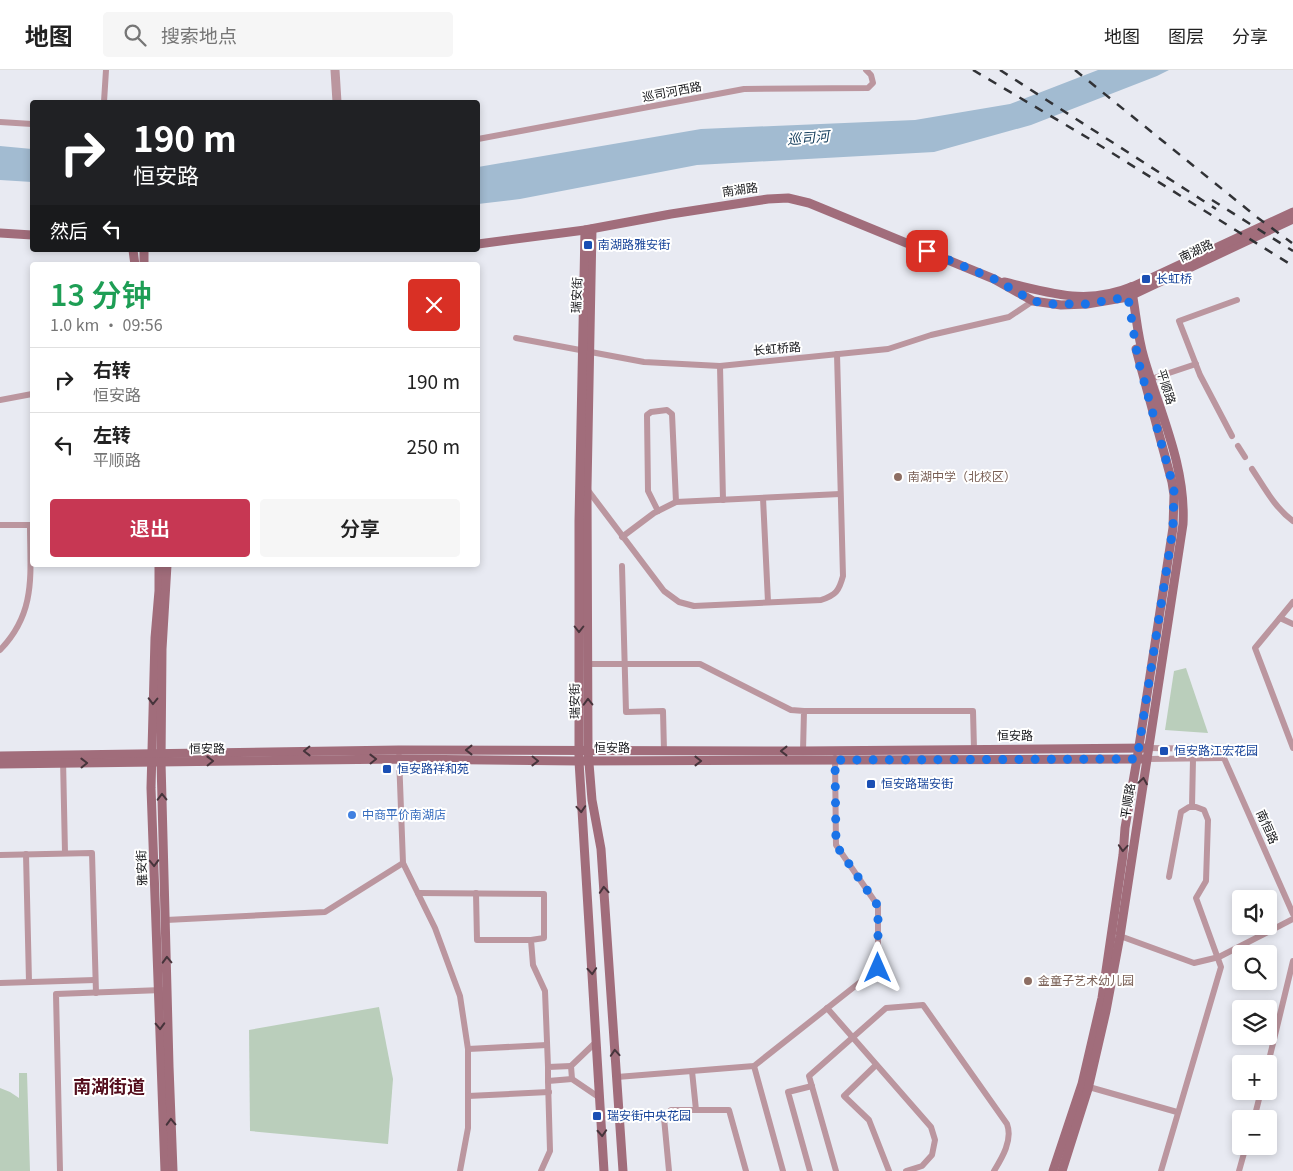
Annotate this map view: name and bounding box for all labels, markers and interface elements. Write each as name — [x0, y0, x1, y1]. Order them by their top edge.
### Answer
search box — [103, 12, 453, 57]
text: 地图 — [25, 17, 73, 52]
icon: search — [121, 21, 149, 49]
text: 搜索地点 — [161, 21, 237, 48]
text: 地图 — [1104, 22, 1140, 48]
text: 图层 — [1168, 22, 1204, 48]
text: 分享 — [1232, 22, 1268, 48]
street label: 巡司河西路 — [641, 76, 703, 105]
text: 190 m — [133, 111, 237, 162]
icon: right — [50, 120, 115, 185]
water label: 巡司河 — [786, 125, 833, 149]
text: 恒安路 — [133, 158, 199, 190]
street label: 南湖路 — [721, 178, 759, 199]
icon: left — [98, 215, 126, 243]
text: 然后 — [50, 216, 88, 243]
pin — [906, 230, 948, 272]
street label: 南湖路 — [1175, 234, 1215, 265]
place label: 南湖路雅安街 — [598, 235, 670, 252]
icon: arrive — [913, 237, 941, 265]
marker: 南湖路雅安街 — [582, 239, 594, 251]
place label: 长虹桥 — [1156, 269, 1192, 286]
text: 13 分钟 — [50, 271, 152, 315]
marker: 长虹桥 — [1140, 273, 1152, 285]
street label: 瑞安街 — [566, 277, 585, 313]
button: close — [408, 279, 460, 331]
text: 1.0 km · 09:56 — [50, 312, 163, 336]
street label: 长虹桥路 — [752, 337, 802, 358]
text: 右转 — [93, 355, 131, 382]
icon: right — [50, 366, 78, 394]
text: 190 m — [407, 367, 460, 394]
street label: 平顺路 — [1154, 367, 1181, 406]
text: 恒安路 — [93, 382, 141, 406]
text: 左转 — [93, 420, 131, 447]
icon: left — [50, 431, 78, 459]
text: 250 m — [407, 432, 460, 459]
text: 平顺路 — [93, 447, 141, 471]
place label: 南湖中学（北校区） — [908, 467, 1016, 484]
marker: 南湖中学（北校区） — [892, 471, 904, 483]
button: 退出 — [50, 499, 250, 557]
button: 分享 — [260, 499, 460, 557]
one-way arrow — [574, 625, 584, 633]
street label: 瑞安街 — [565, 683, 582, 719]
one-way arrow — [148, 698, 158, 705]
one-way arrow — [582, 698, 593, 706]
street label: 恒安路 — [997, 726, 1033, 743]
street label: 恒安路 — [594, 738, 630, 755]
street label: 恒安路 — [189, 739, 225, 756]
place label: 恒安路江宏花园 — [1174, 741, 1258, 758]
one-way arrow — [465, 745, 473, 755]
marker: 恒安路江宏花园 — [1158, 745, 1170, 757]
one-way arrow — [303, 746, 310, 756]
one-way arrow — [780, 746, 788, 756]
one-way arrow — [369, 754, 377, 764]
one-way arrow — [206, 756, 214, 766]
one-way arrow — [532, 756, 539, 766]
one-way arrow — [694, 756, 702, 766]
one-way arrow — [80, 758, 88, 768]
place label: 恒安路祥和苑 — [397, 759, 469, 776]
marker: 恒安路祥和苑 — [381, 763, 393, 775]
place label: 恒安路瑞安街 — [881, 774, 953, 791]
one-way arrow — [1138, 777, 1148, 786]
marker: 恒安路瑞安街 — [865, 778, 877, 790]
street label: 平顺路 — [1115, 782, 1138, 820]
one-way arrow — [157, 793, 168, 801]
place label: 中商平价南湖店 — [362, 805, 446, 822]
one-way arrow — [576, 805, 587, 813]
street label: 南恒路 — [1253, 806, 1283, 846]
marker: 中商平价南湖店 — [346, 809, 358, 821]
one-way arrow — [1118, 845, 1129, 853]
street label: 雅安街 — [131, 850, 150, 886]
one-way arrow — [149, 860, 159, 868]
one-way arrow — [598, 886, 609, 894]
map controls — [1232, 890, 1277, 1155]
button: sound — [1232, 890, 1277, 935]
position arrow — [851, 941, 903, 993]
button: search — [1232, 945, 1277, 990]
one-way arrow — [162, 956, 172, 964]
one-way arrow — [586, 967, 597, 975]
place label: 金童子艺术幼儿园 — [1038, 971, 1134, 988]
marker: 金童子艺术幼儿园 — [1022, 975, 1034, 987]
button: layers — [1232, 1000, 1277, 1045]
one-way arrow — [154, 1022, 165, 1030]
one-way arrow — [610, 1048, 621, 1056]
button: + — [1232, 1055, 1277, 1100]
district label: 南湖街道 — [73, 1072, 145, 1098]
place label: 瑞安街中央花园 — [607, 1106, 691, 1123]
marker: 瑞安街中央花园 — [591, 1110, 603, 1122]
button: − — [1232, 1110, 1277, 1155]
one-way arrow — [166, 1118, 177, 1126]
one-way arrow — [597, 1129, 608, 1137]

